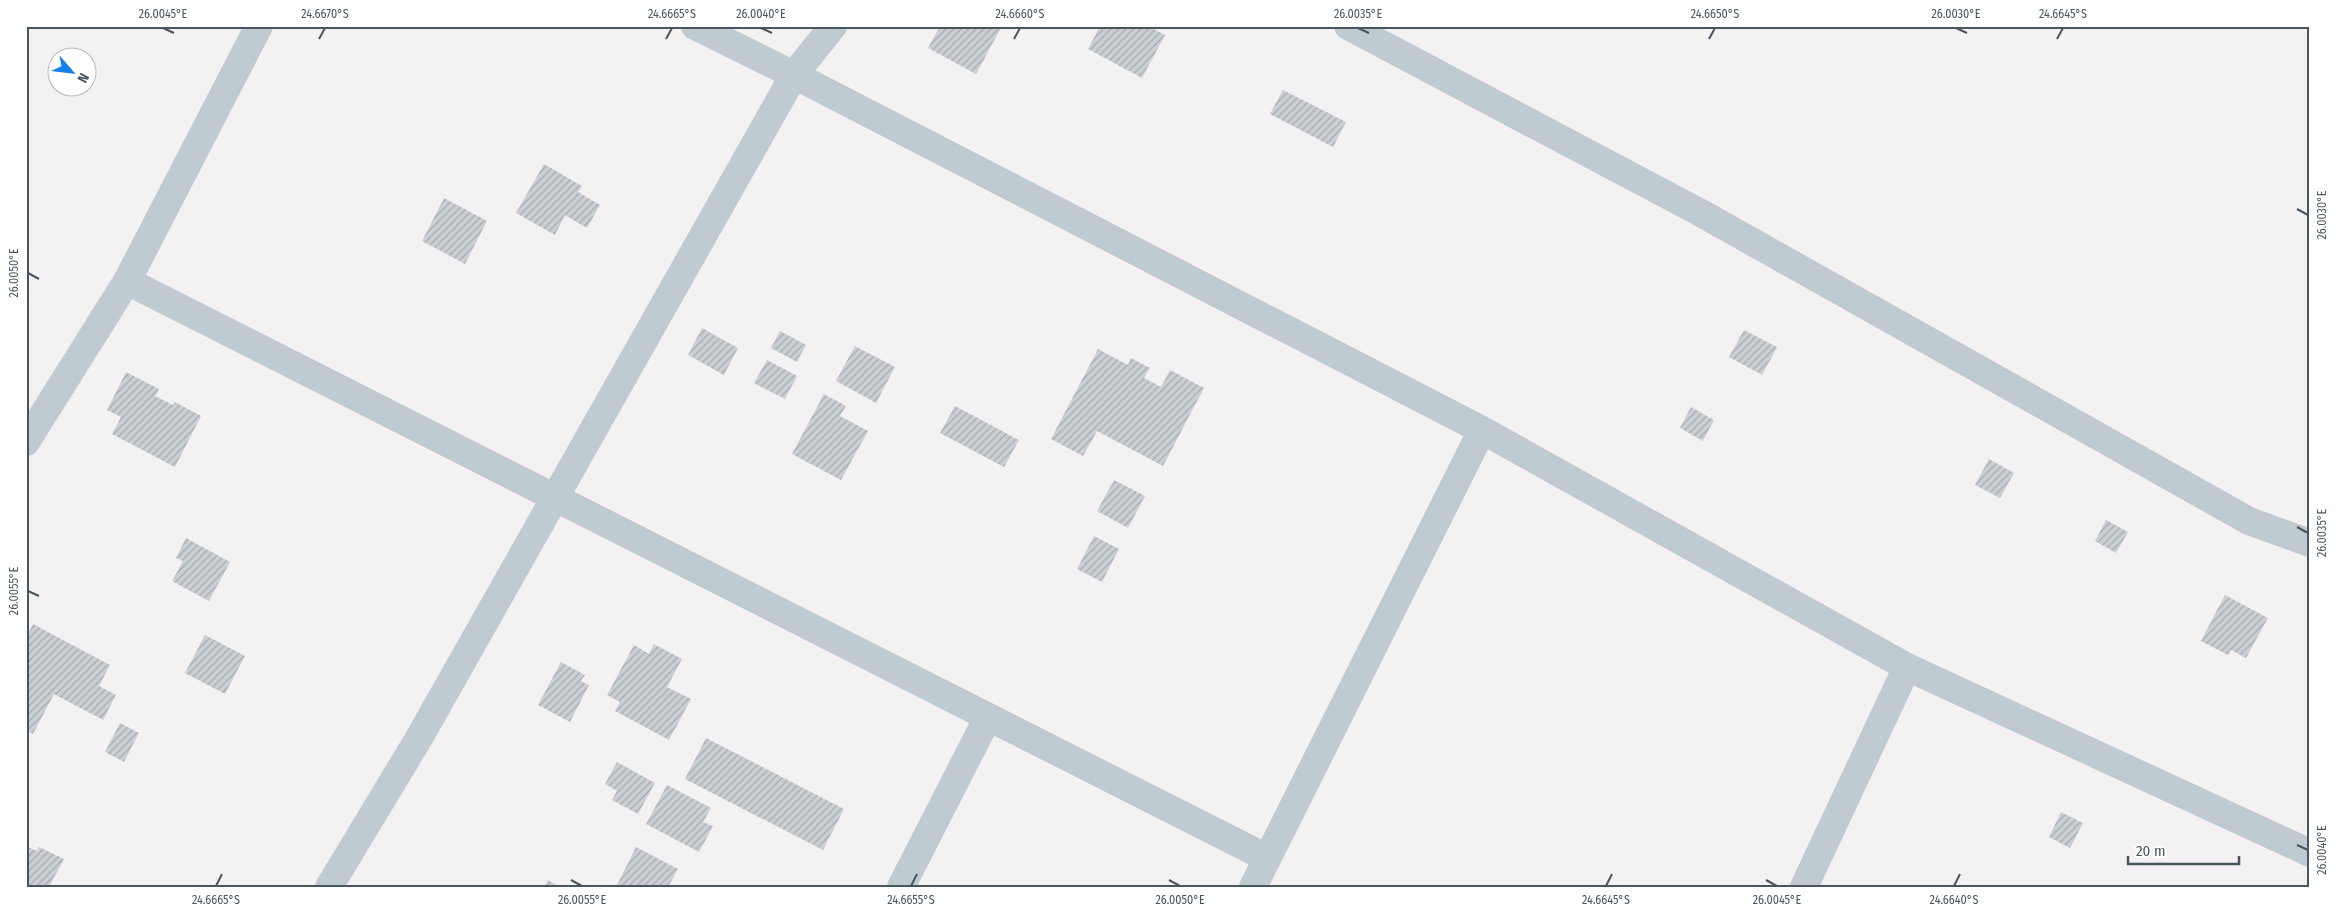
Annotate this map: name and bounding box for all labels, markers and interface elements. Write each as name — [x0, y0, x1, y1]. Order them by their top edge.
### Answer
text: 26.0045°E — [139, 7, 188, 21]
text: 24.6670°S — [301, 7, 349, 21]
text: 24.6665°S — [648, 7, 696, 21]
text: 26.0040°E — [736, 7, 786, 21]
text: 24.6660°S — [996, 7, 1045, 21]
text: 26.0035°E — [1334, 7, 1382, 21]
text: 24.6650°S — [1691, 7, 1739, 21]
text: 26.0030°E — [1932, 7, 1981, 21]
text: 24.6645°S — [2039, 7, 2087, 21]
north arrow — [48, 48, 98, 98]
text: N — [74, 70, 93, 86]
text: 26.0030°E — [2315, 190, 2329, 239]
text: 26.0050°E — [7, 248, 21, 298]
text: 26.0035°E — [2315, 509, 2329, 557]
text: 26.0055°E — [7, 567, 21, 615]
text: 26.0040°E — [2315, 825, 2329, 875]
scale bar — [2128, 833, 2240, 865]
text: 20 m — [2136, 842, 2166, 860]
text: 24.6665°S — [192, 893, 240, 907]
text: 26.0055°E — [558, 893, 606, 907]
text: 24.6655°S — [887, 893, 935, 907]
text: 26.0050°E — [1155, 893, 1205, 907]
text: 24.6645°S — [1582, 893, 1630, 907]
text: 26.0045°E — [1753, 893, 1802, 907]
text: 24.6640°S — [1930, 893, 1978, 907]

